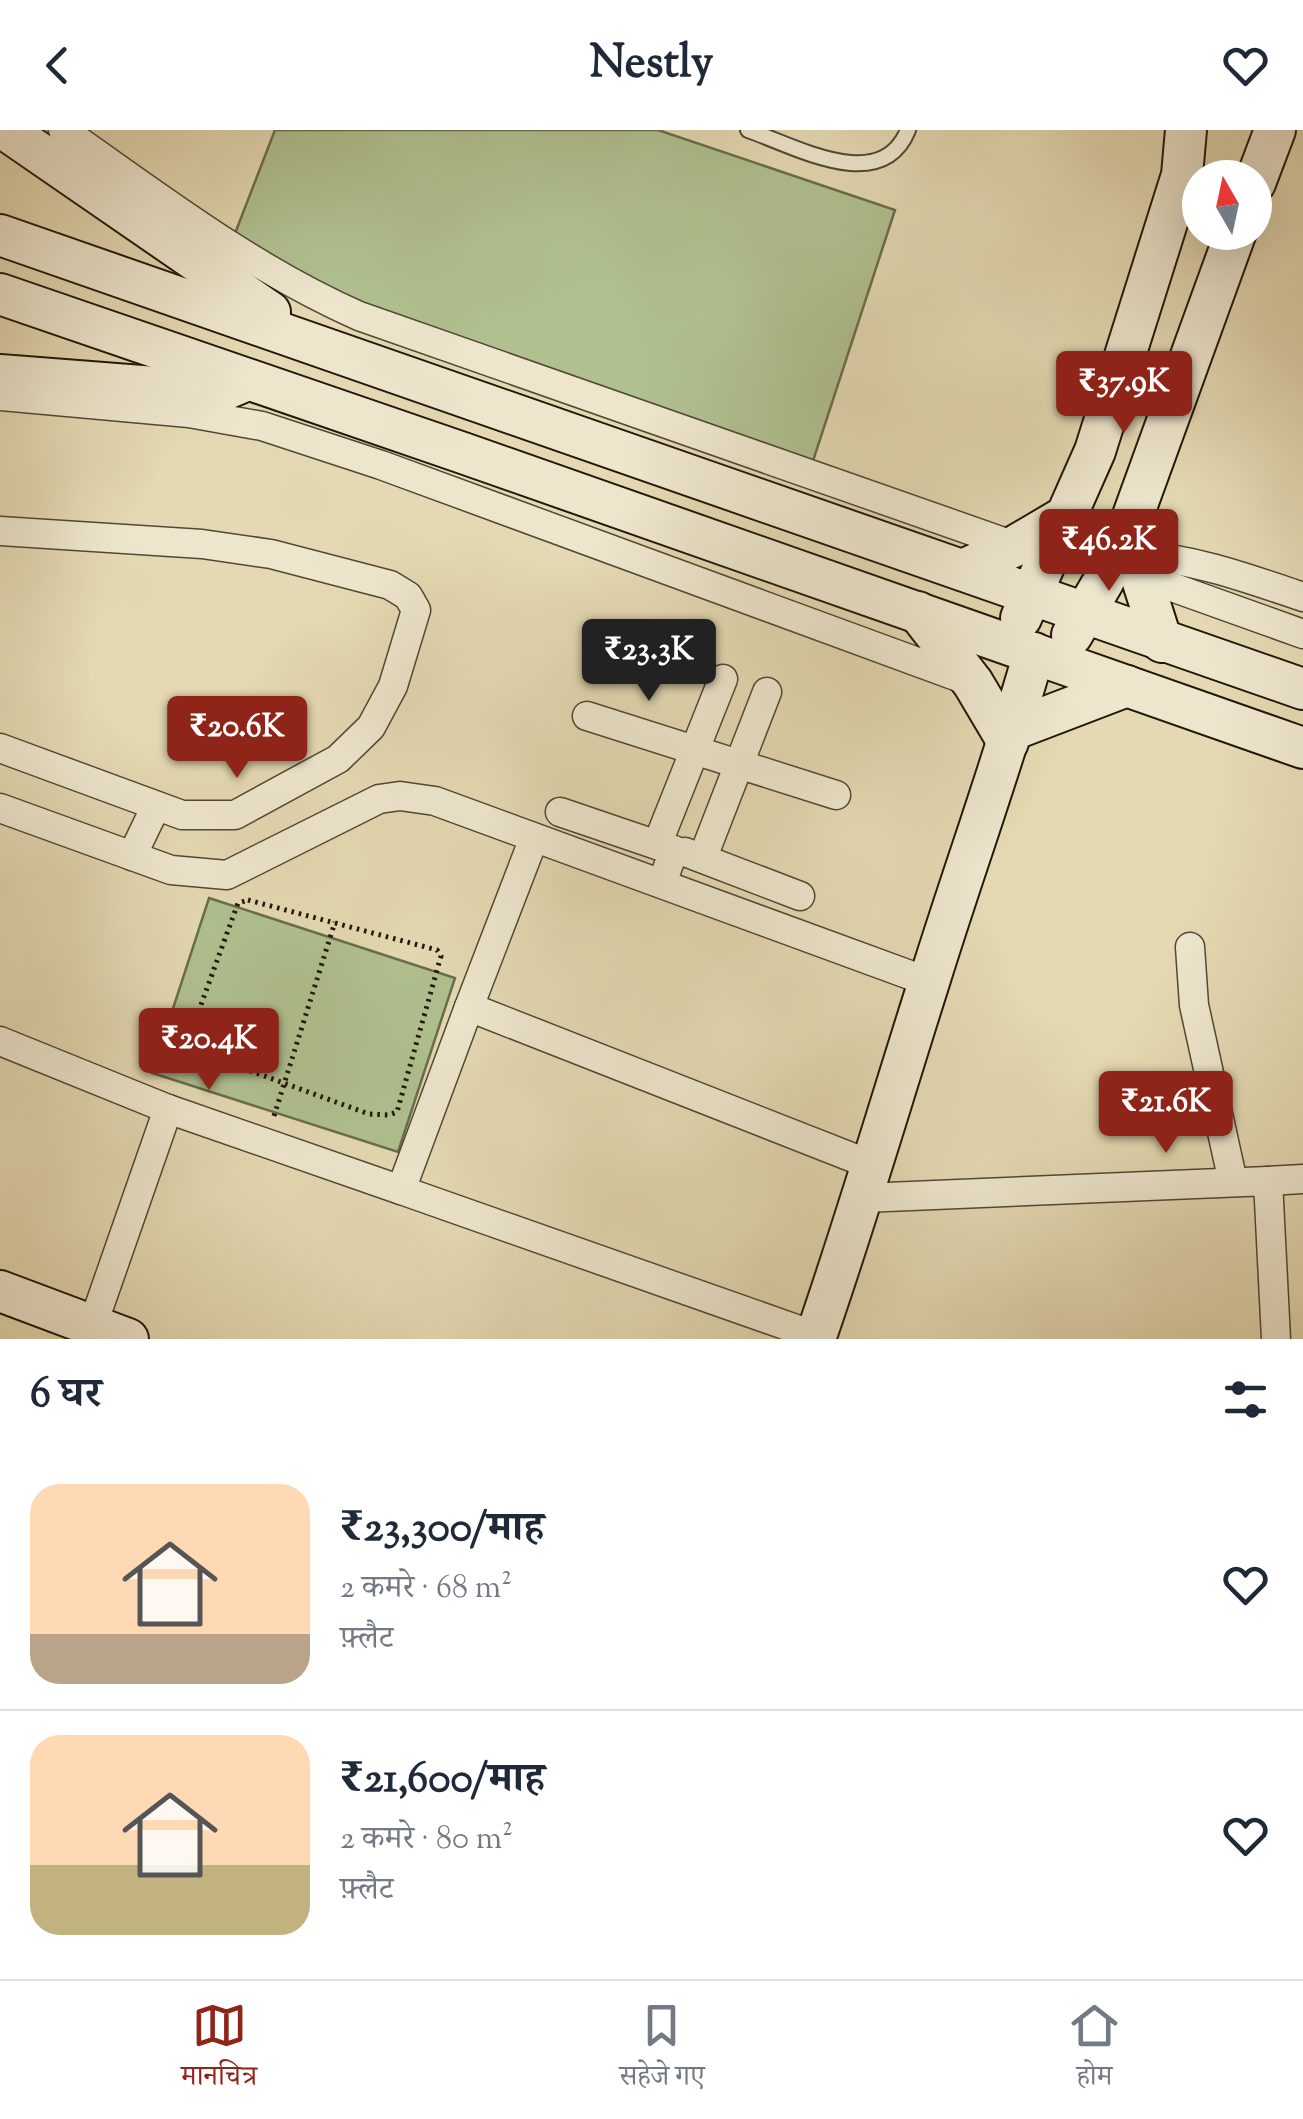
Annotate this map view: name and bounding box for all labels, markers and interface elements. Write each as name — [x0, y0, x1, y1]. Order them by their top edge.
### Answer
text: Nestly — [590, 33, 713, 98]
icon: back — [30, 38, 85, 93]
icon: heart — [1218, 38, 1273, 93]
north arrow — [1182, 160, 1272, 250]
map controls — [1182, 160, 1272, 250]
pin: ₹37.9K — [1043, 351, 1205, 436]
text: ₹37.9K — [1078, 360, 1170, 406]
pin: ₹46.2K — [1028, 509, 1190, 594]
text: ₹46.2K — [1061, 518, 1157, 564]
pin: ₹23.3K — [568, 619, 730, 704]
text: ₹23.3K — [604, 628, 694, 674]
pin: ₹20.6K — [156, 696, 318, 781]
text: ₹20.6K — [189, 705, 285, 751]
pin: ₹20.4K — [128, 1008, 290, 1093]
text: ₹20.4K — [161, 1017, 257, 1063]
pin: ₹21.6K — [1085, 1071, 1247, 1156]
text: ₹21.6K — [1121, 1080, 1211, 1126]
text: 6 घर — [30, 1366, 102, 1426]
icon: filters — [1218, 1372, 1273, 1427]
text: ₹23,300/माह — [340, 1500, 544, 1560]
icon: home — [110, 1524, 230, 1644]
icon: heart — [1218, 1557, 1273, 1612]
text: 2 कमरे · 68 m² — [340, 1566, 512, 1612]
text: फ़्लैट — [340, 1617, 393, 1663]
text: ₹21,600/माह — [340, 1751, 545, 1811]
icon: home — [110, 1775, 230, 1895]
icon: heart — [1218, 1808, 1273, 1863]
text: 2 कमरे · 80 m² — [340, 1817, 513, 1863]
text: फ़्लैट — [340, 1868, 393, 1914]
tab: मानचित्र — [181, 1998, 257, 2103]
tab: सहेजे गए — [619, 1998, 705, 2103]
tab: होम — [1067, 1998, 1122, 2103]

